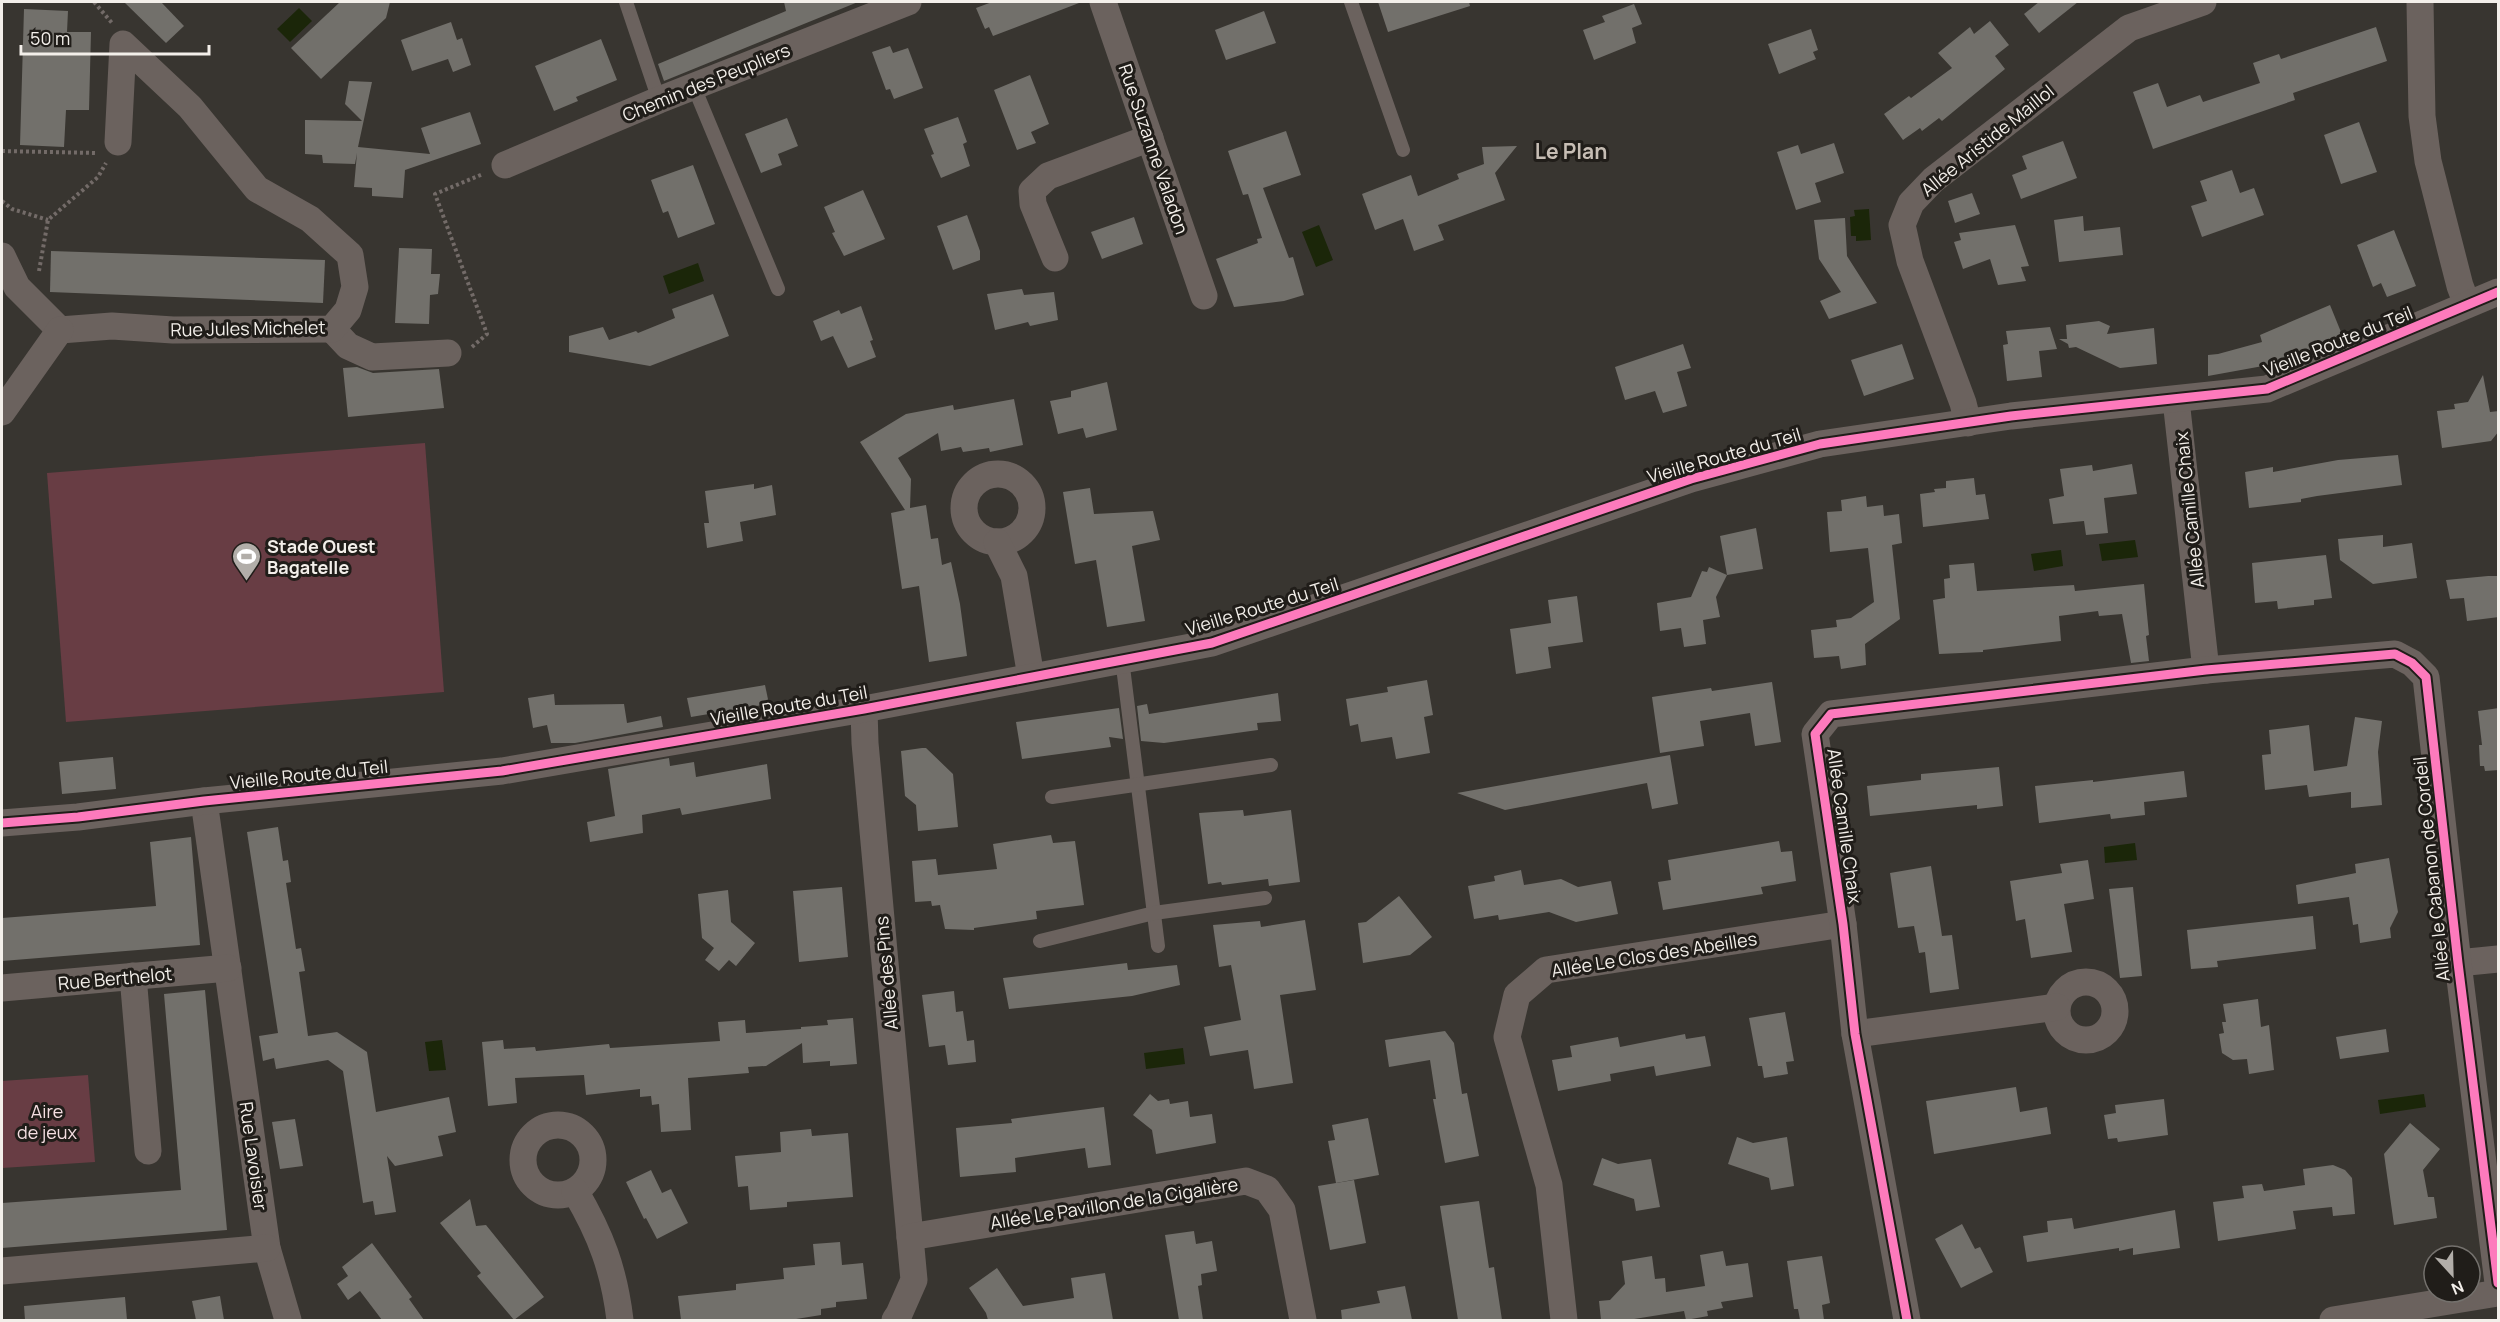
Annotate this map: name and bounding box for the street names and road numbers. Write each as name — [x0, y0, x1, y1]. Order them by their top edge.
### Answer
street label: Chemin des Peupliers — [619, 37, 793, 127]
street label: Rue Suzanne Valadon — [1114, 61, 1194, 237]
street label: Allée Aristide Maillol — [1915, 79, 2059, 201]
street label: Vieille Route du Teil — [2260, 300, 2416, 382]
street label: Rue Jules Michelet — [170, 315, 326, 341]
street label: Vieille Route du Teil — [1644, 422, 1804, 488]
street label: Allée Camille Chaix — [2169, 430, 2209, 589]
street label: Vieille Route du Teil — [1183, 571, 1341, 641]
street label: Vieille Route du Teil — [709, 679, 869, 731]
street label: Allée Camille Chaix — [1822, 747, 1868, 906]
street label: Vieille Route du Teil — [229, 754, 389, 794]
street label: Allée le Cabanon de Cordeil — [2407, 755, 2455, 983]
street label: Allée des Pins — [869, 915, 903, 1031]
street label: Allée Le Clos des Abeilles — [1549, 926, 1759, 982]
street label: Rue Berthelot — [57, 961, 173, 995]
street label: Rue Lavoisier — [235, 1100, 274, 1212]
street label: Allée Le Pavillon de la Cigalière — [988, 1172, 1240, 1234]

